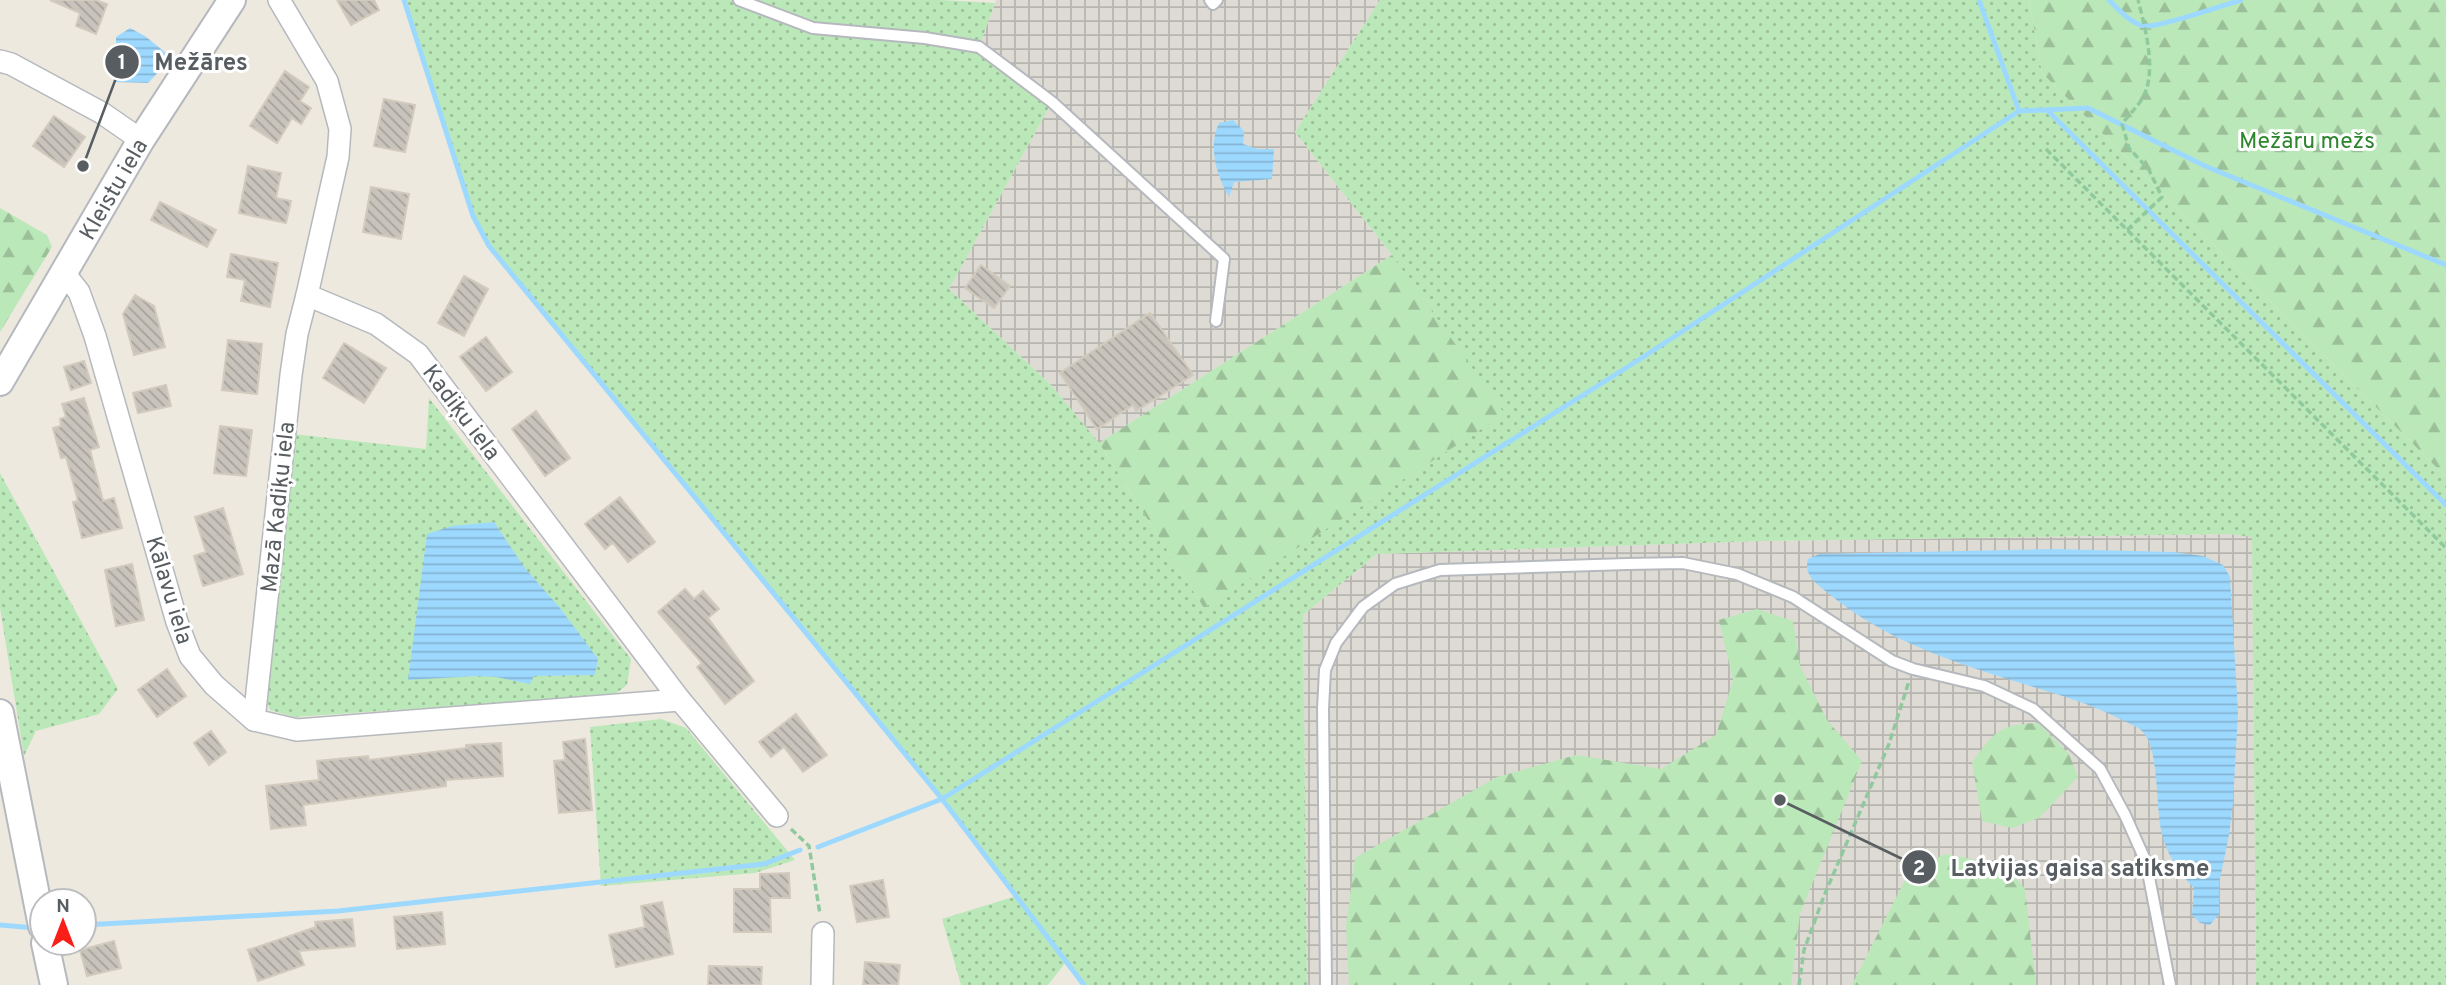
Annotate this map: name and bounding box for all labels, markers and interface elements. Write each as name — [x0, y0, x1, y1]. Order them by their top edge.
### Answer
callout: Mežāres — [105, 39, 262, 84]
text: Mežāres — [154, 49, 248, 79]
text: 1 — [118, 50, 126, 77]
park label: Mežāru mežs — [2239, 128, 2375, 157]
street label: Kleistu iela — [74, 134, 156, 246]
street label: Kadiķu iela — [415, 360, 505, 467]
street label: Mazā Kadiķu iela — [256, 420, 303, 594]
street label: Kālavu iela — [137, 533, 198, 648]
callout: Latvijas gaisa satiksme — [1901, 845, 2223, 890]
text: Latvijas gaisa satiksme — [1951, 855, 2209, 885]
text: 2 — [1913, 856, 1925, 883]
north arrow — [28, 887, 98, 957]
text: N — [56, 895, 70, 919]

